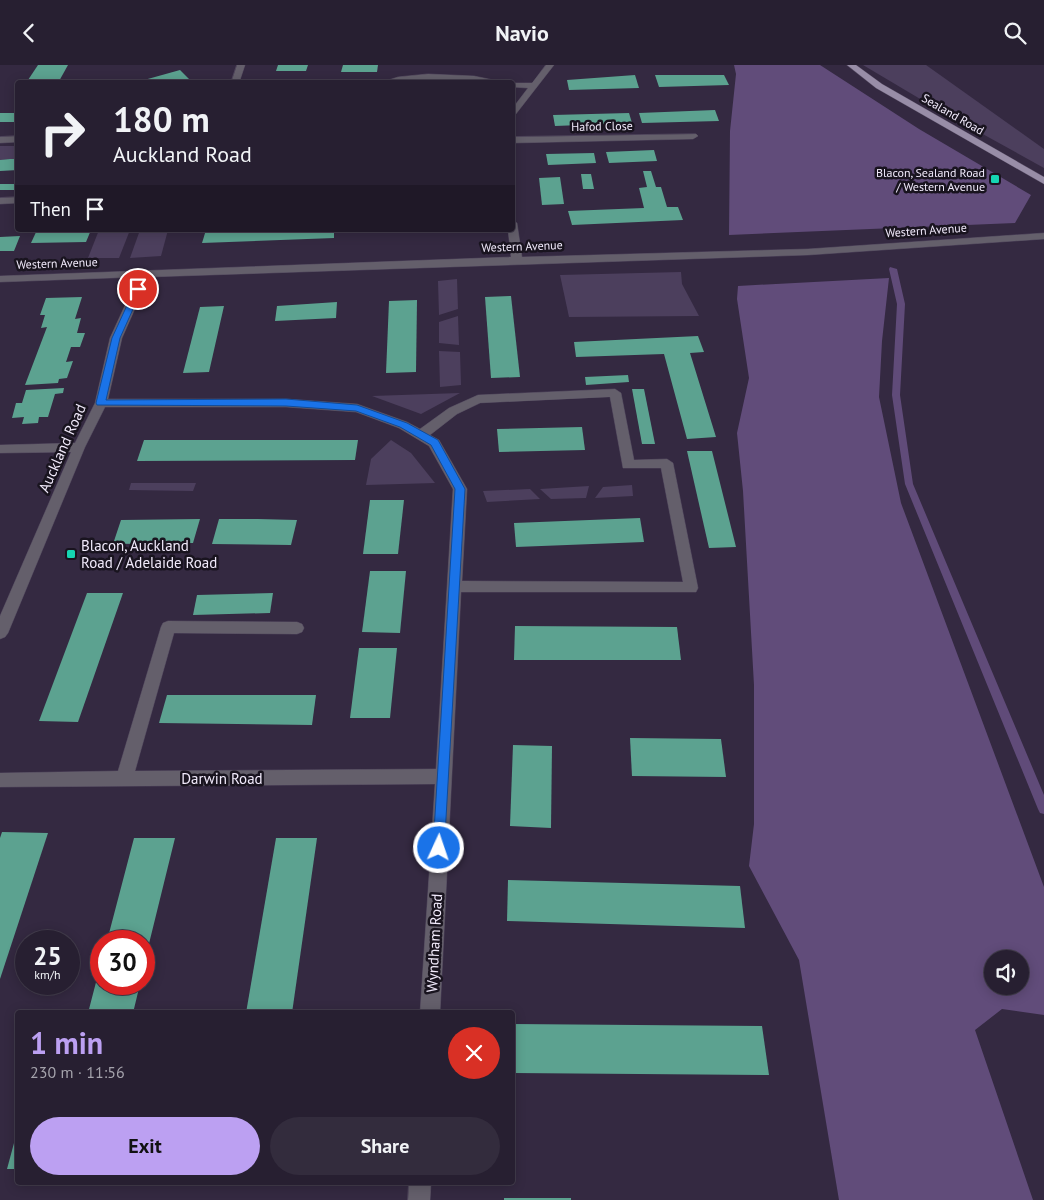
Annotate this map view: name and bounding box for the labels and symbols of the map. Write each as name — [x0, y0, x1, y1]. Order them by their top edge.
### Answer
street label: Sealand Road — [919, 90, 987, 138]
street label: Hafod Close — [571, 118, 633, 134]
place label: Blacon, Sealand Road / Western Avenue — [876, 165, 985, 194]
marker: Blacon, Sealand Road / Western Avenue — [989, 173, 1001, 185]
street label: Western Avenue — [885, 220, 967, 240]
street label: Western Avenue — [481, 237, 563, 255]
street label: Western Avenue — [16, 254, 98, 272]
pin — [117, 268, 159, 310]
street label: Auckland Road — [34, 401, 90, 495]
place label: Blacon, Auckland Road / Adelaide Road — [81, 536, 217, 572]
marker: Blacon, Auckland Road / Adelaide Road — [65, 548, 77, 560]
street label: Darwin Road — [181, 769, 263, 788]
position arrow — [412, 821, 464, 873]
street label: Wyndham Road — [422, 893, 446, 993]
speed limit sign: 30 — [90, 930, 155, 995]

